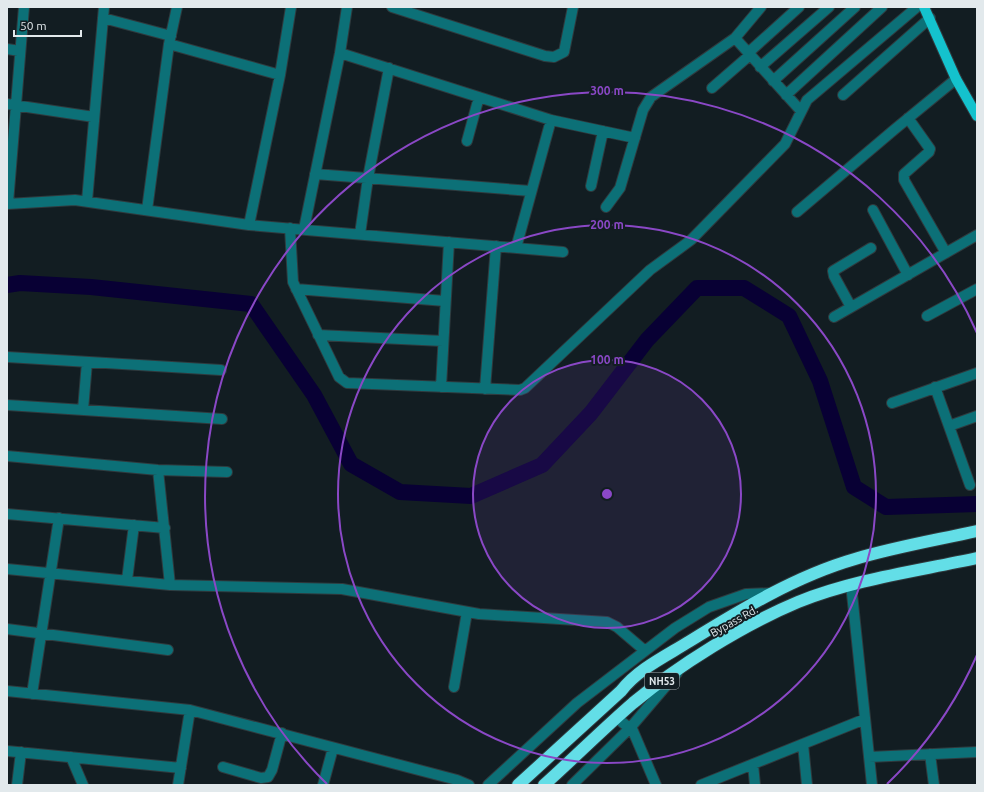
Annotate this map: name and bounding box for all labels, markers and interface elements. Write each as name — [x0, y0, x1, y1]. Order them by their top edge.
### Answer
scale bar — [14, 12, 81, 38]
text: 50 m — [20, 19, 47, 32]
text: 300 m — [590, 84, 624, 97]
text: 200 m — [590, 218, 624, 231]
text: 100 m — [590, 353, 624, 366]
centre of rings — [600, 487, 614, 501]
street label: Bypass Rd. — [708, 603, 760, 639]
road number: NH53 — [645, 673, 679, 689]

